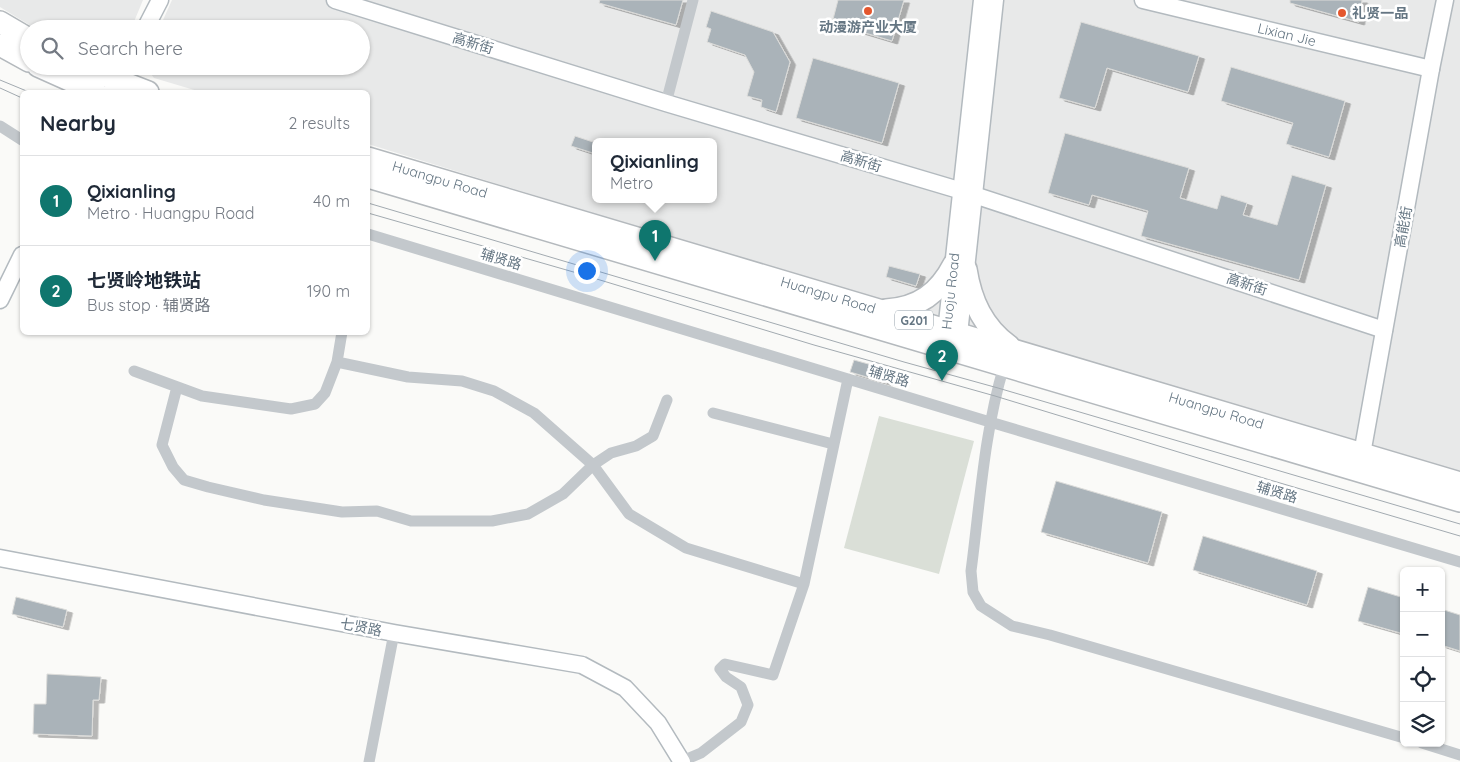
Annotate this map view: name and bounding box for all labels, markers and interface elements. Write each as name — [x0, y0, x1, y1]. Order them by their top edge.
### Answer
place label: 礼贤一品 — [1352, 4, 1408, 22]
marker: 动漫游产业大厦 — [862, 5, 874, 17]
marker: 礼贤一品 — [1336, 7, 1348, 19]
place label: 动漫游产业大厦 — [819, 18, 917, 36]
street label: Lixian Jie — [1256, 19, 1318, 50]
search box — [20, 20, 370, 75]
street label: 高新街 — [450, 28, 496, 58]
icon: search — [38, 34, 66, 62]
text: Search here — [78, 36, 183, 60]
text: Nearby — [40, 110, 116, 136]
text: 2 results — [288, 113, 350, 133]
popup — [592, 138, 717, 203]
street label: 高新街 — [838, 146, 884, 176]
text: Qixianling — [610, 149, 699, 173]
street label: Huangpu Road — [390, 157, 490, 202]
text: Metro — [610, 173, 653, 193]
text: Qixianling — [87, 179, 176, 203]
text: 1 — [53, 191, 59, 211]
text: 40 m — [313, 191, 350, 211]
text: Metro · Huangpu Road — [87, 203, 254, 223]
street label: 高能街 — [1390, 205, 1416, 249]
pin: 1 — [639, 220, 671, 261]
street label: 辅贤路 — [478, 244, 524, 274]
street label: Huoju Road — [937, 252, 963, 330]
your location — [574, 258, 600, 284]
text: 七贤岭地铁站 — [87, 268, 201, 292]
street label: 高新街 — [1224, 269, 1270, 299]
street label: Huangpu Road — [778, 272, 878, 318]
text: 2 — [51, 281, 61, 301]
text: 190 m — [307, 281, 350, 301]
text: Bus stop · 辅贤路 — [87, 295, 210, 315]
road number: G201 — [895, 310, 933, 330]
pin: 2 — [926, 340, 958, 381]
street label: 辅贤路 — [866, 361, 912, 391]
street label: Huangpu Road — [1166, 388, 1266, 433]
street label: 辅贤路 — [1254, 477, 1300, 507]
map controls — [1400, 567, 1445, 747]
button: + — [1400, 567, 1445, 612]
button: − — [1400, 612, 1445, 657]
street label: 七贤路 — [339, 614, 383, 640]
button: locate — [1400, 657, 1445, 702]
button: layers — [1400, 702, 1445, 747]

